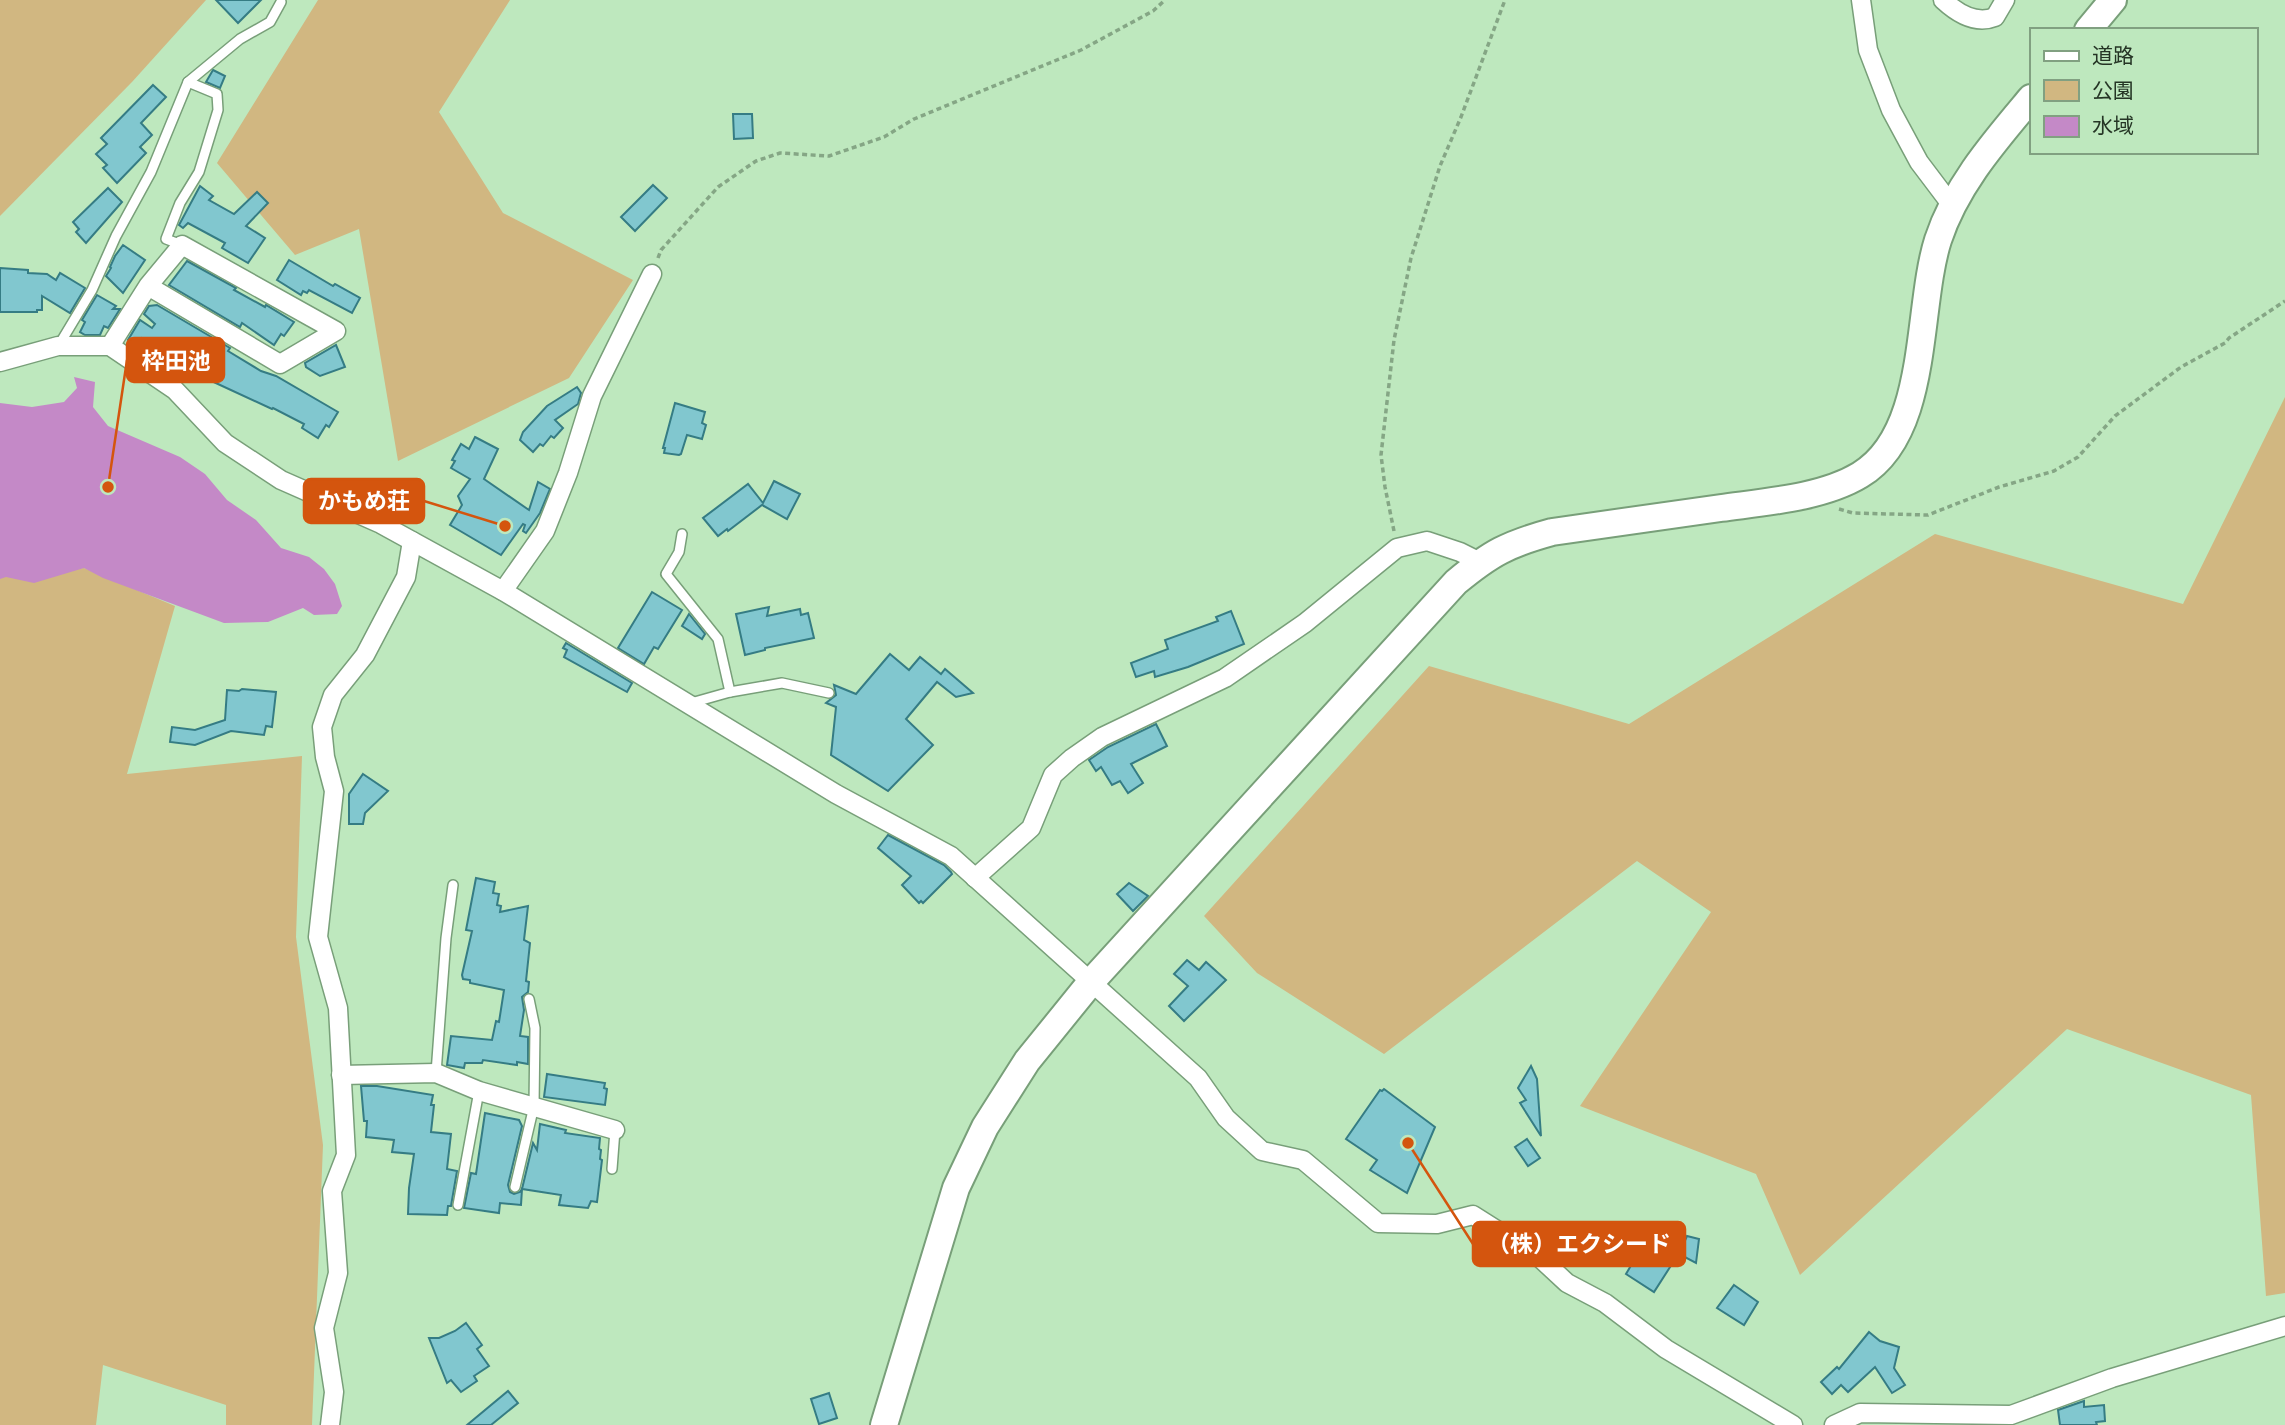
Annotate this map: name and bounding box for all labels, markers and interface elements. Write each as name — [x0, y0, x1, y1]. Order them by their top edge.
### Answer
legend — [2030, 28, 2257, 154]
text: 道路 — [2092, 41, 2134, 69]
text: 公園 — [2092, 76, 2134, 104]
text: 水域 — [2092, 111, 2134, 139]
callout: 枠田池 — [127, 338, 224, 382]
text: 枠田池 — [142, 344, 211, 376]
callout: かもめ荘 — [304, 479, 424, 523]
text: かもめ荘 — [318, 484, 410, 516]
callout: （株）エクシード — [1473, 1222, 1685, 1266]
text: （株）エクシード — [1487, 1227, 1671, 1259]

